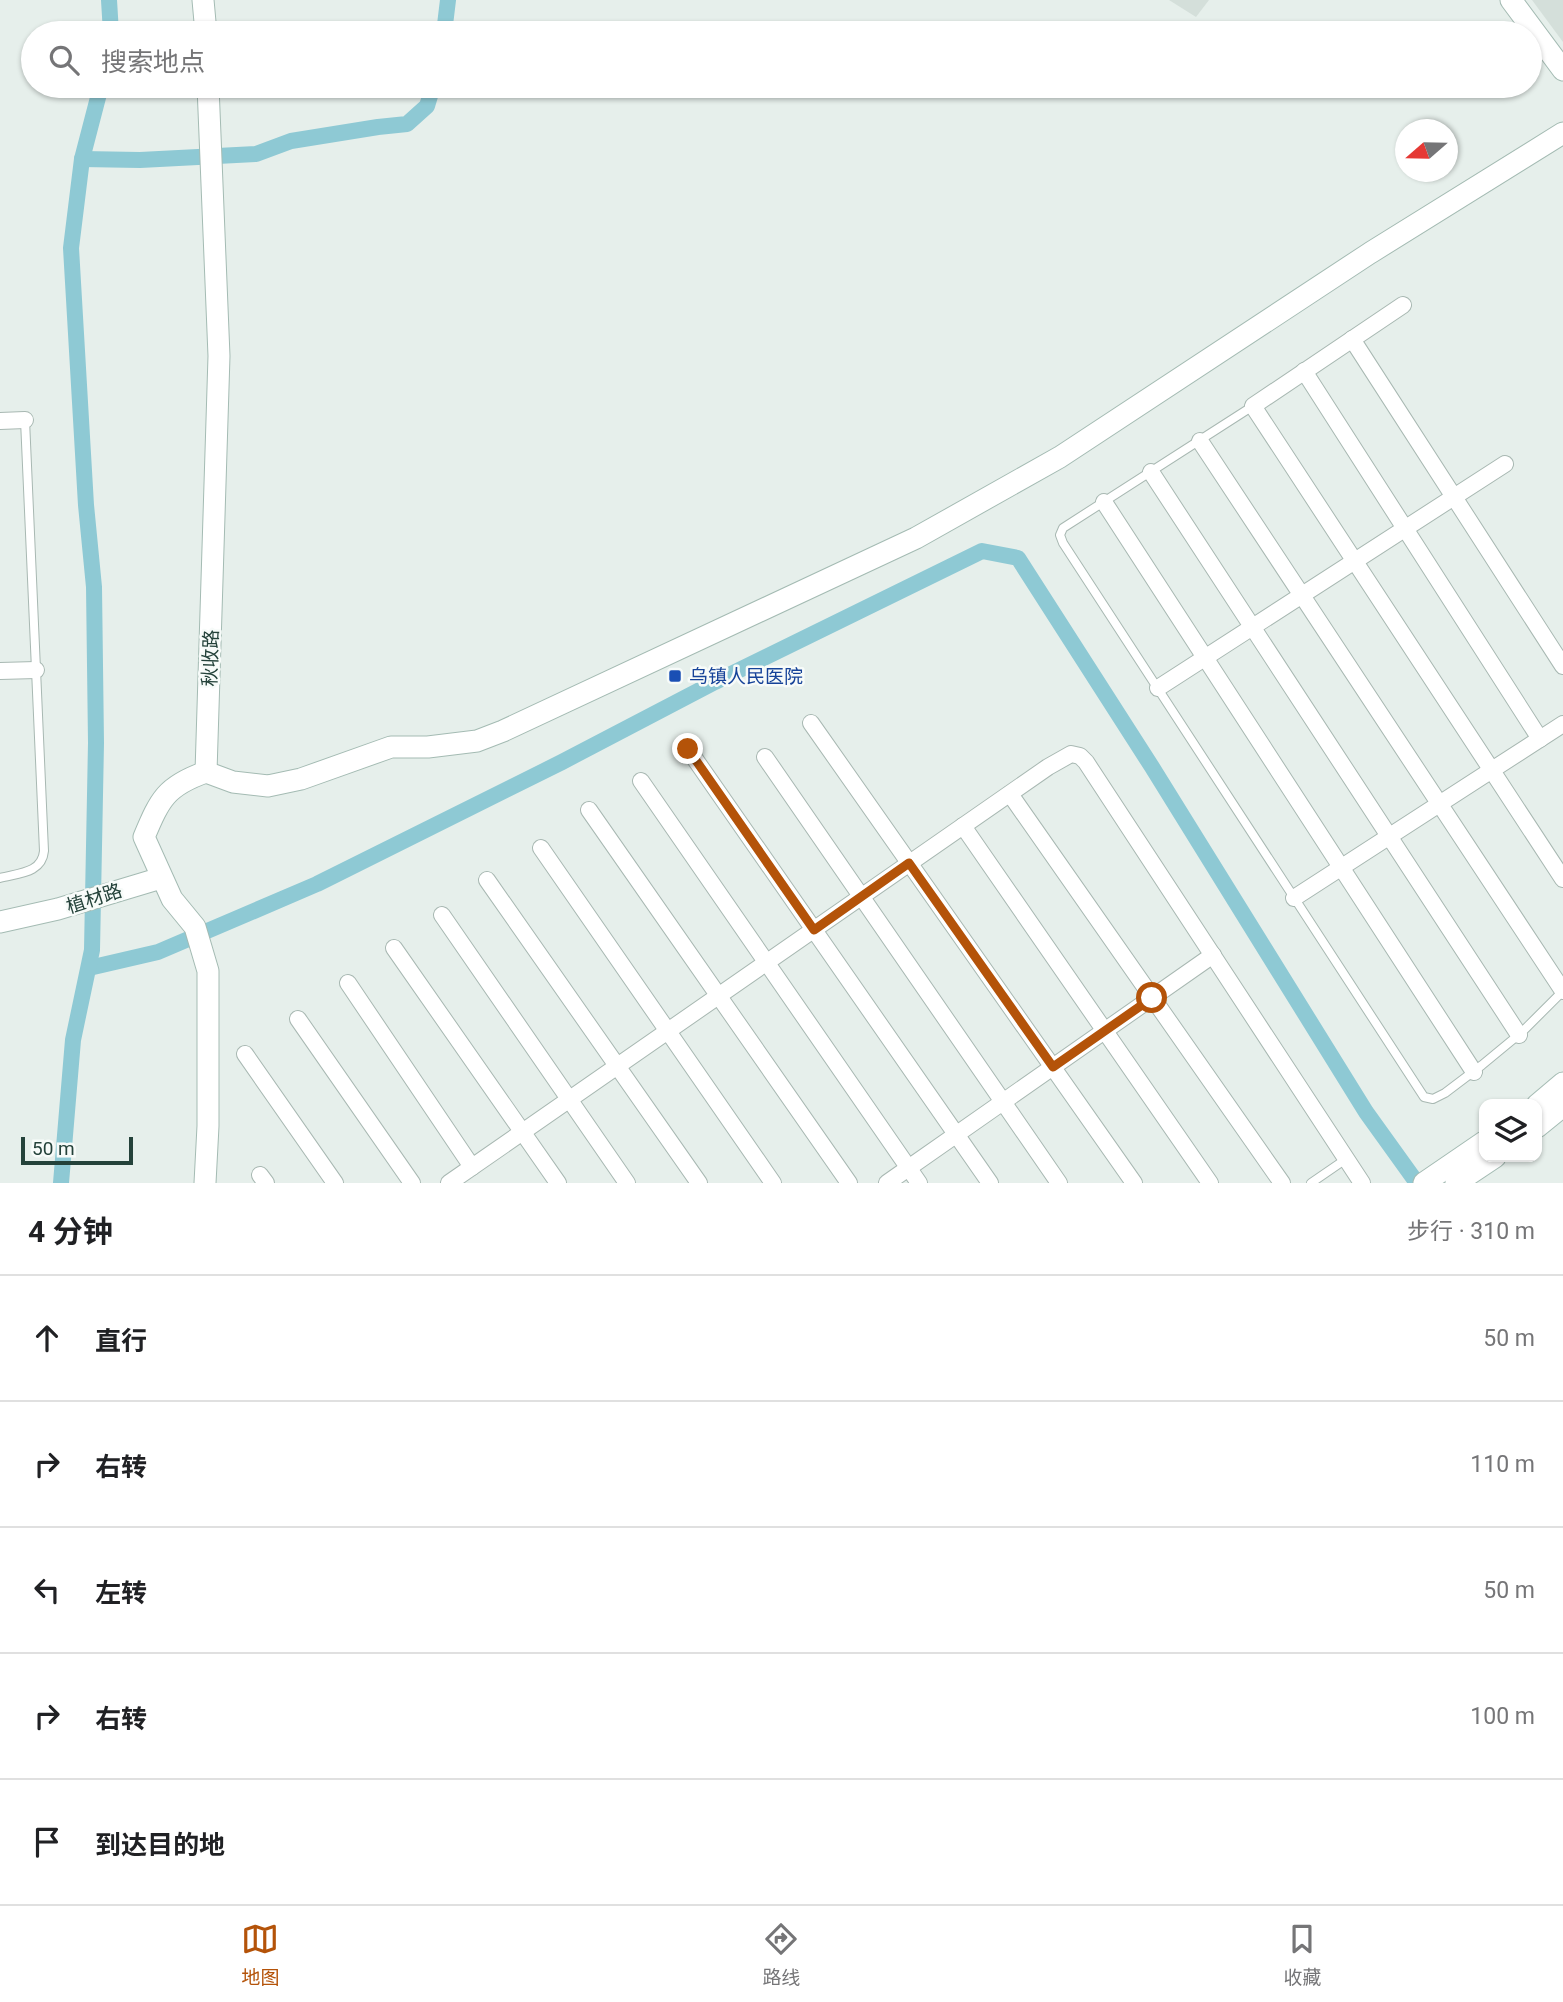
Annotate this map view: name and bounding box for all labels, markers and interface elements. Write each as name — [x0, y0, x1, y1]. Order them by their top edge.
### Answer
search box — [21, 21, 1542, 98]
icon: search — [45, 41, 83, 79]
text: 搜索地点 — [101, 47, 205, 77]
north arrow — [1395, 119, 1458, 182]
street label: 秋收路 — [198, 629, 223, 687]
place label: 乌镇人民医院 — [689, 665, 803, 688]
marker: 乌镇人民医院 — [667, 668, 683, 684]
route end — [672, 733, 703, 764]
street label: 植材路 — [63, 879, 125, 918]
route start — [1136, 982, 1167, 1013]
map controls — [1479, 1099, 1542, 1162]
button: layers — [1479, 1099, 1542, 1162]
scale bar — [21, 1134, 133, 1166]
text: 50 m — [32, 1137, 75, 1160]
text: 4 分钟 — [28, 1214, 113, 1249]
text: 步行 · 310 m — [1407, 1218, 1535, 1245]
icon: ahead — [28, 1319, 66, 1357]
text: 50 m — [1483, 1325, 1535, 1352]
text: 直行 — [95, 1326, 147, 1356]
icon: right — [28, 1445, 66, 1483]
text: 110 m — [1470, 1451, 1535, 1478]
text: 右转 — [95, 1452, 147, 1482]
icon: left — [28, 1571, 66, 1609]
text: 50 m — [1483, 1577, 1535, 1604]
text: 左转 — [95, 1578, 147, 1608]
icon: right — [28, 1697, 66, 1735]
text: 100 m — [1470, 1703, 1535, 1730]
text: 右转 — [95, 1704, 147, 1734]
icon: arrive — [28, 1823, 66, 1861]
text: 到达目的地 — [95, 1830, 225, 1860]
tab: 地图 — [241, 1920, 280, 1989]
tab: 路线 — [762, 1920, 801, 1989]
tab: 收藏 — [1283, 1920, 1322, 1989]

